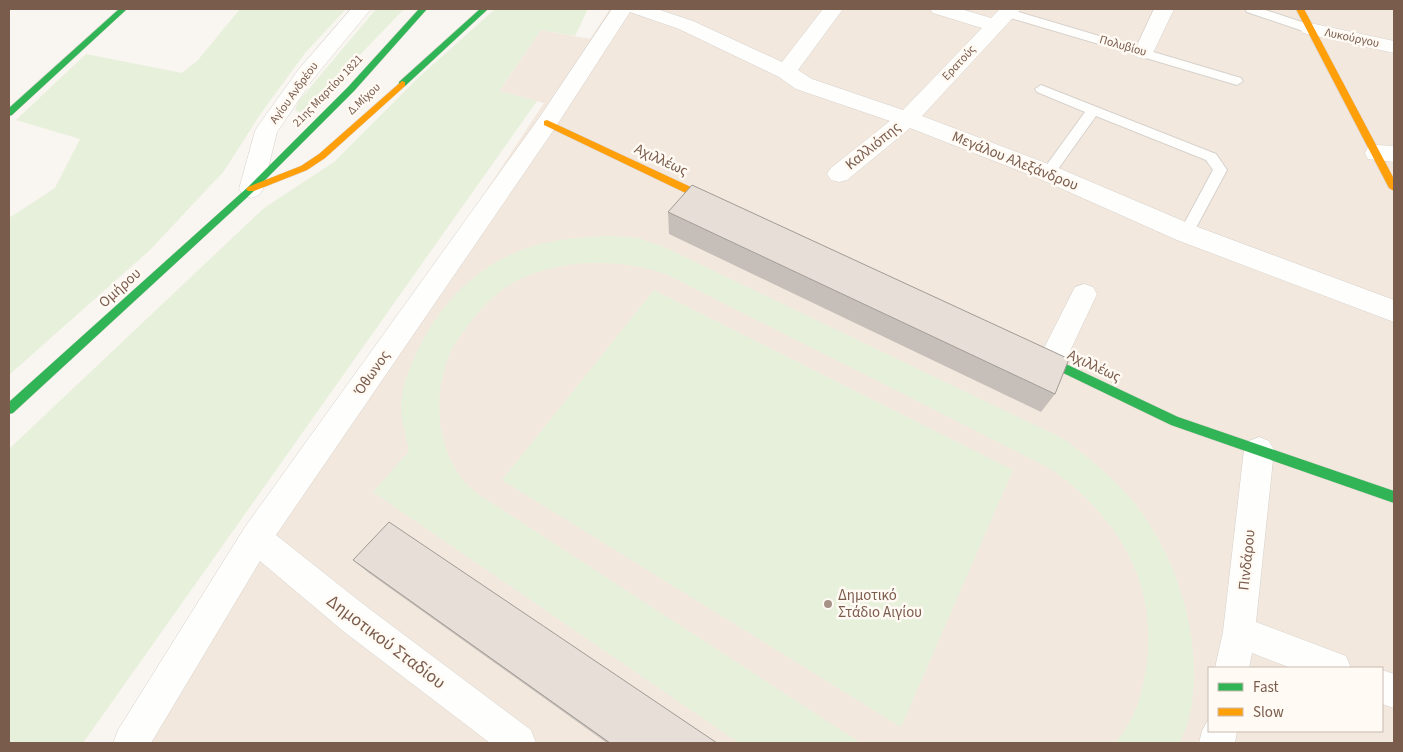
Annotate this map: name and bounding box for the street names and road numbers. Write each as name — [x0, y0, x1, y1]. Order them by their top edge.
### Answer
street label: Λυκούργου — [1323, 24, 1381, 52]
street label: Πολυβίου — [1097, 31, 1149, 61]
street label: Ερατούς — [938, 42, 980, 84]
street label: 21ης Μαρτίου 1821 — [289, 51, 367, 131]
street label: Αγίου Ανδρέου — [266, 59, 322, 127]
street label: Δ.Μίχου — [344, 79, 384, 119]
street label: Καλλιόπης — [841, 117, 906, 175]
street label: Μεγάλου Αλεξάνδρου — [949, 126, 1081, 196]
street label: Αχιλλέως — [631, 139, 692, 182]
street label: Ομήρου — [94, 263, 146, 313]
street label: Αχιλλέως — [1064, 345, 1125, 388]
street label: Όθωνος — [348, 346, 395, 401]
street label: Πινδάρου — [1233, 529, 1261, 591]
street label: Δημοτικού Σταδίου — [321, 589, 451, 695]

